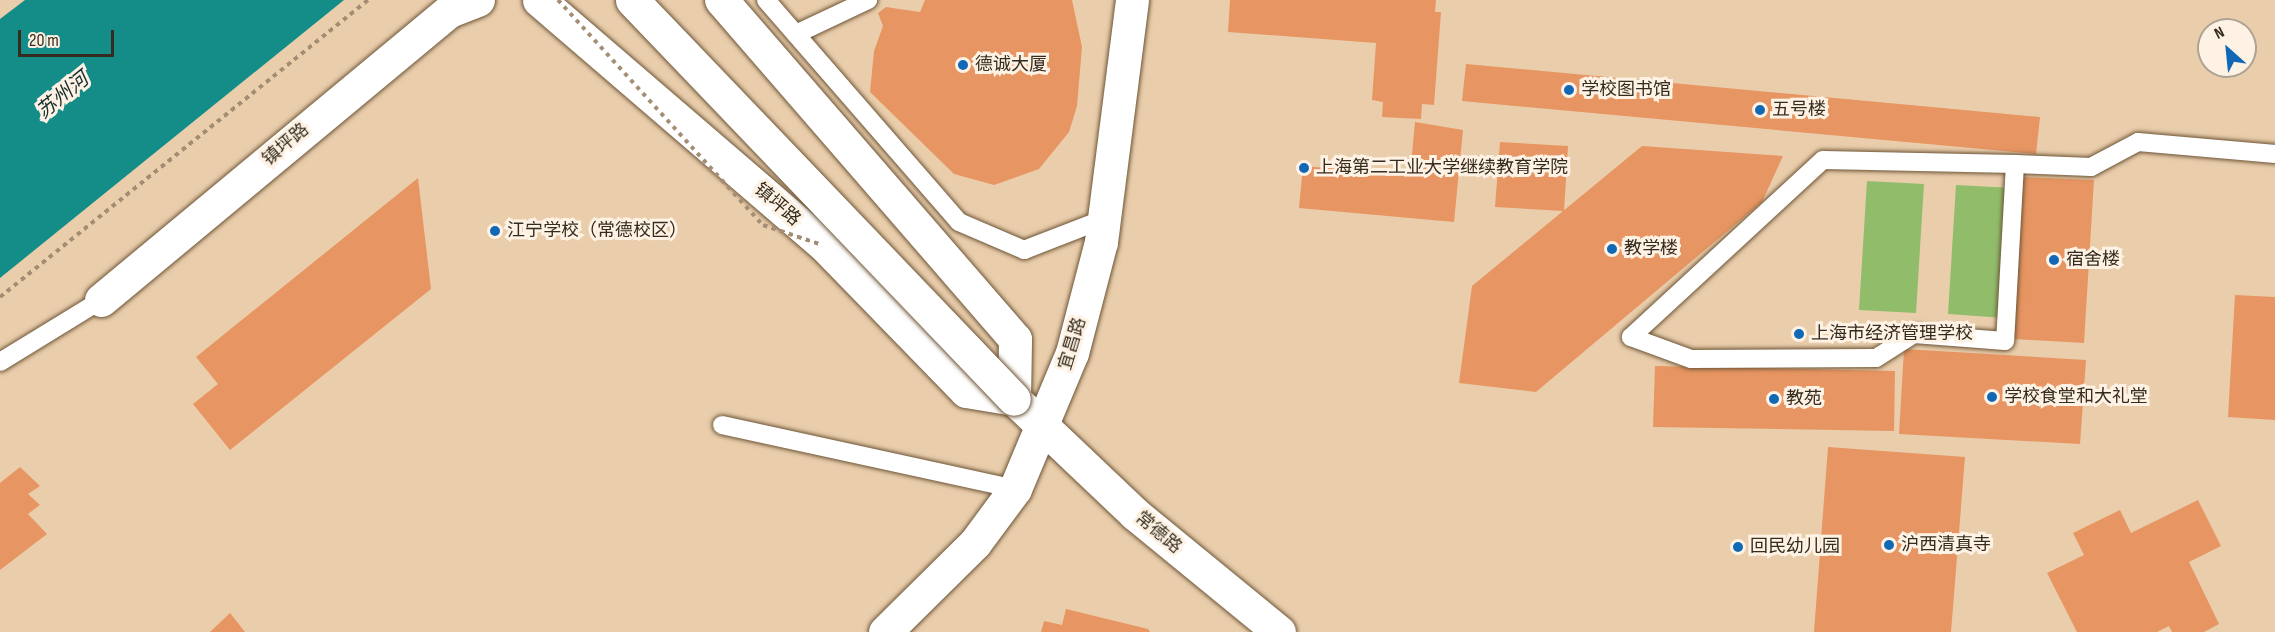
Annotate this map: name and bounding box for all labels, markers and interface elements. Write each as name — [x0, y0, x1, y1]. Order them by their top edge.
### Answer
scale bar — [21, 18, 117, 56]
north arrow — [2197, 18, 2257, 78]
text: N — [2211, 23, 2228, 44]
text: 20 m — [29, 30, 59, 51]
place label: 德诚大厦 — [975, 54, 1047, 76]
marker: 德诚大厦 — [956, 58, 970, 72]
water label: 苏州河 — [32, 68, 94, 124]
place label: 学校图书馆 — [1581, 79, 1671, 101]
marker: 学校图书馆 — [1562, 83, 1576, 97]
place label: 五号楼 — [1772, 99, 1826, 121]
marker: 五号楼 — [1753, 103, 1767, 117]
street label: 镇坪路 — [258, 119, 314, 171]
place label: 上海第二工业大学继续教育学院 — [1316, 157, 1568, 179]
marker: 上海第二工业大学继续教育学院 — [1297, 161, 1311, 175]
street label: 镇坪路 — [750, 179, 804, 231]
place label: 江宁学校（常德校区） — [507, 220, 687, 242]
marker: 江宁学校（常德校区） — [488, 224, 502, 238]
place label: 教学楼 — [1624, 238, 1678, 260]
marker: 教学楼 — [1605, 242, 1619, 256]
place label: 宿舍楼 — [2066, 249, 2120, 271]
marker: 宿舍楼 — [2047, 253, 2061, 267]
street label: 宜昌路 — [1055, 315, 1091, 373]
place label: 上海市经济管理学校 — [1811, 323, 1973, 345]
marker: 上海市经济管理学校 — [1792, 327, 1806, 341]
place label: 学校食堂和大礼堂 — [2004, 386, 2148, 408]
place label: 教苑 — [1786, 388, 1822, 410]
marker: 学校食堂和大礼堂 — [1985, 390, 1999, 404]
marker: 教苑 — [1767, 392, 1781, 406]
street label: 常德路 — [1130, 507, 1186, 559]
place label: 沪西清真寺 — [1901, 534, 1991, 556]
place label: 回民幼儿园 — [1750, 536, 1840, 558]
marker: 沪西清真寺 — [1882, 538, 1896, 552]
marker: 回民幼儿园 — [1731, 540, 1745, 554]

